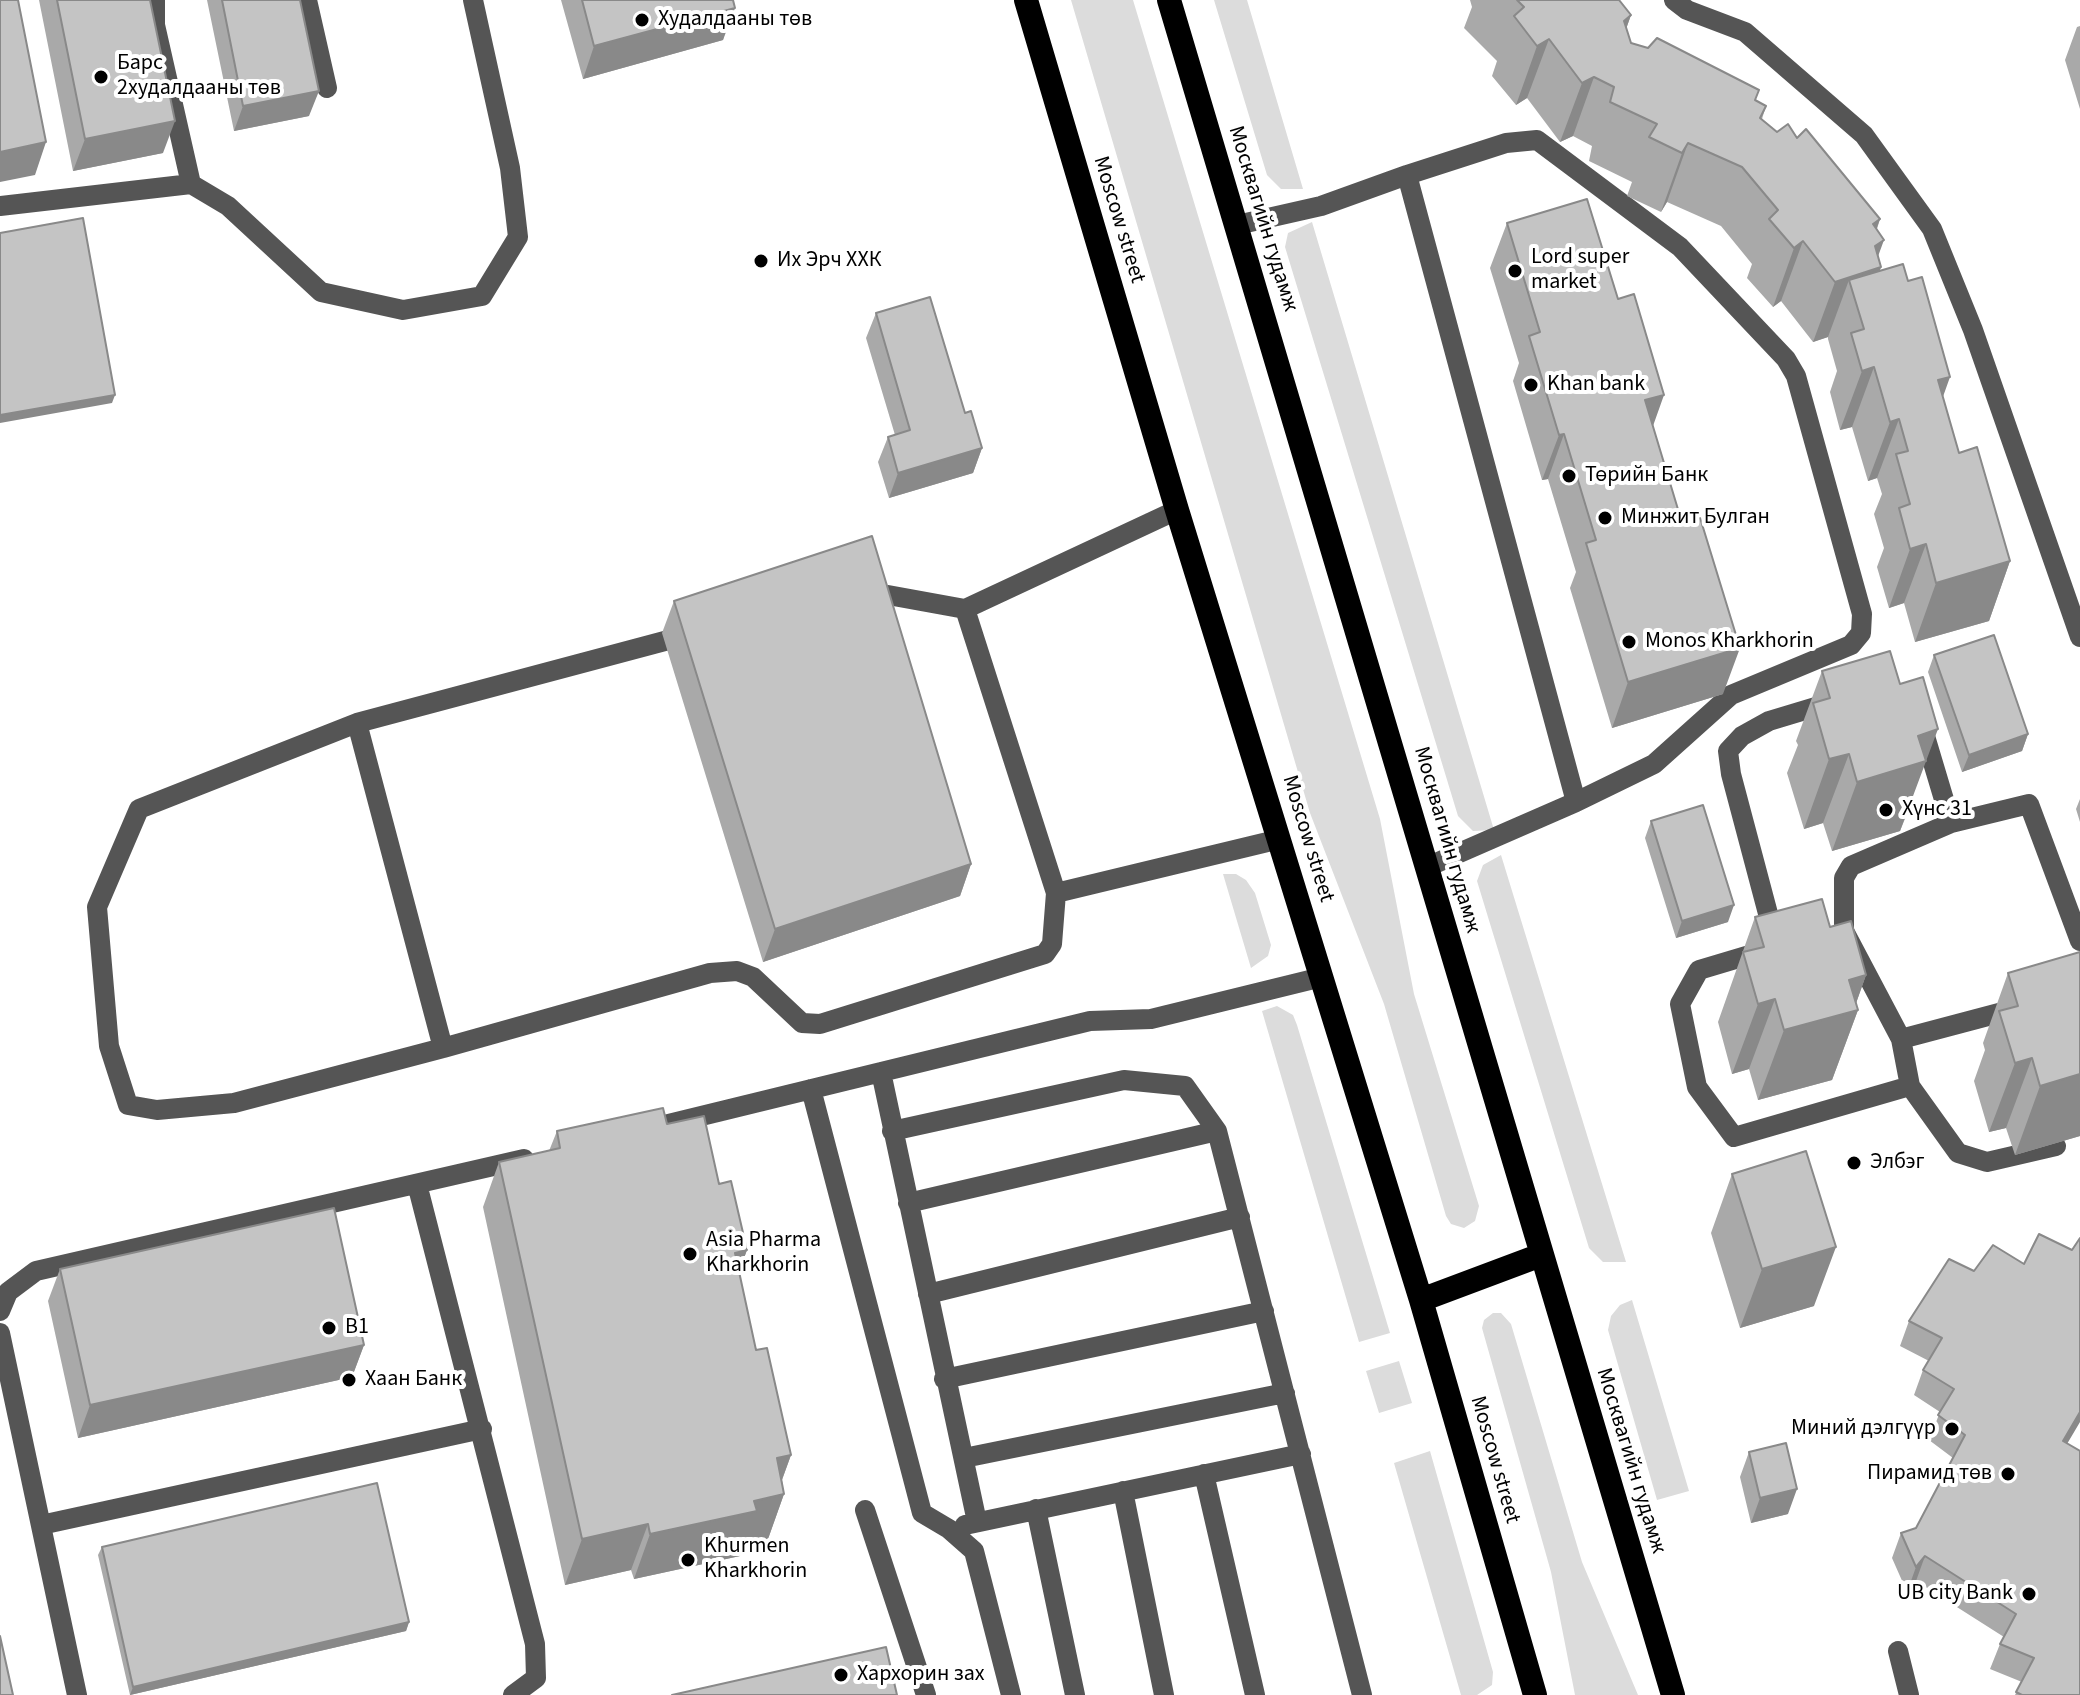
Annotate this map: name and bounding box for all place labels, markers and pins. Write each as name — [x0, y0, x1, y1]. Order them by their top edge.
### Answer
place label: Худалдааны төв — [658, 7, 812, 33]
marker: Худалдааны төв — [633, 11, 651, 29]
place label: Барс 2худалдааны төв — [117, 51, 281, 102]
marker: Барс 2худалдааны төв — [92, 68, 110, 86]
place label: Lord super market — [1531, 245, 1629, 296]
place label: Их Эрч ХХК — [777, 248, 881, 274]
marker: Их Эрч ХХК — [752, 252, 770, 270]
marker: Lord super market — [1506, 262, 1524, 280]
place label: Khan bank — [1547, 372, 1645, 398]
marker: Khan bank — [1522, 376, 1540, 394]
place label: Төрийн Банк — [1585, 463, 1708, 489]
marker: Төрийн Банк — [1560, 467, 1578, 485]
place label: Минжит Булган — [1621, 505, 1770, 531]
marker: Минжит Булган — [1596, 509, 1614, 527]
place label: Monos Kharkhorin — [1645, 629, 1814, 655]
marker: Monos Kharkhorin — [1620, 633, 1638, 651]
place label: Хүнс 31 — [1902, 797, 1972, 823]
marker: Хүнс 31 — [1877, 801, 1895, 819]
place label: Элбэг — [1870, 1150, 1925, 1176]
marker: Элбэг — [1845, 1154, 1863, 1172]
place label: Asia Pharma Kharkhorin — [706, 1228, 821, 1280]
marker: Asia Pharma Kharkhorin — [681, 1245, 699, 1263]
place label: B1 — [345, 1315, 369, 1341]
marker: B1 — [320, 1319, 338, 1337]
place label: Хаан Банк — [365, 1367, 462, 1393]
marker: Хаан Банк — [340, 1371, 358, 1389]
place label: Миний дэлгүүр — [1791, 1416, 1936, 1442]
marker: Миний дэлгүүр — [1943, 1420, 1961, 1438]
place label: Пирамид төв — [1867, 1461, 1992, 1487]
marker: Пирамид төв — [1999, 1465, 2017, 1483]
place label: Khurmen Kharkhorin — [704, 1534, 807, 1586]
marker: Khurmen Kharkhorin — [679, 1551, 697, 1569]
place label: UB city Bank — [1897, 1581, 2013, 1607]
marker: UB city Bank — [2020, 1585, 2038, 1603]
place label: Хархорин зах — [857, 1662, 985, 1688]
marker: Хархорин зах — [832, 1666, 850, 1684]

